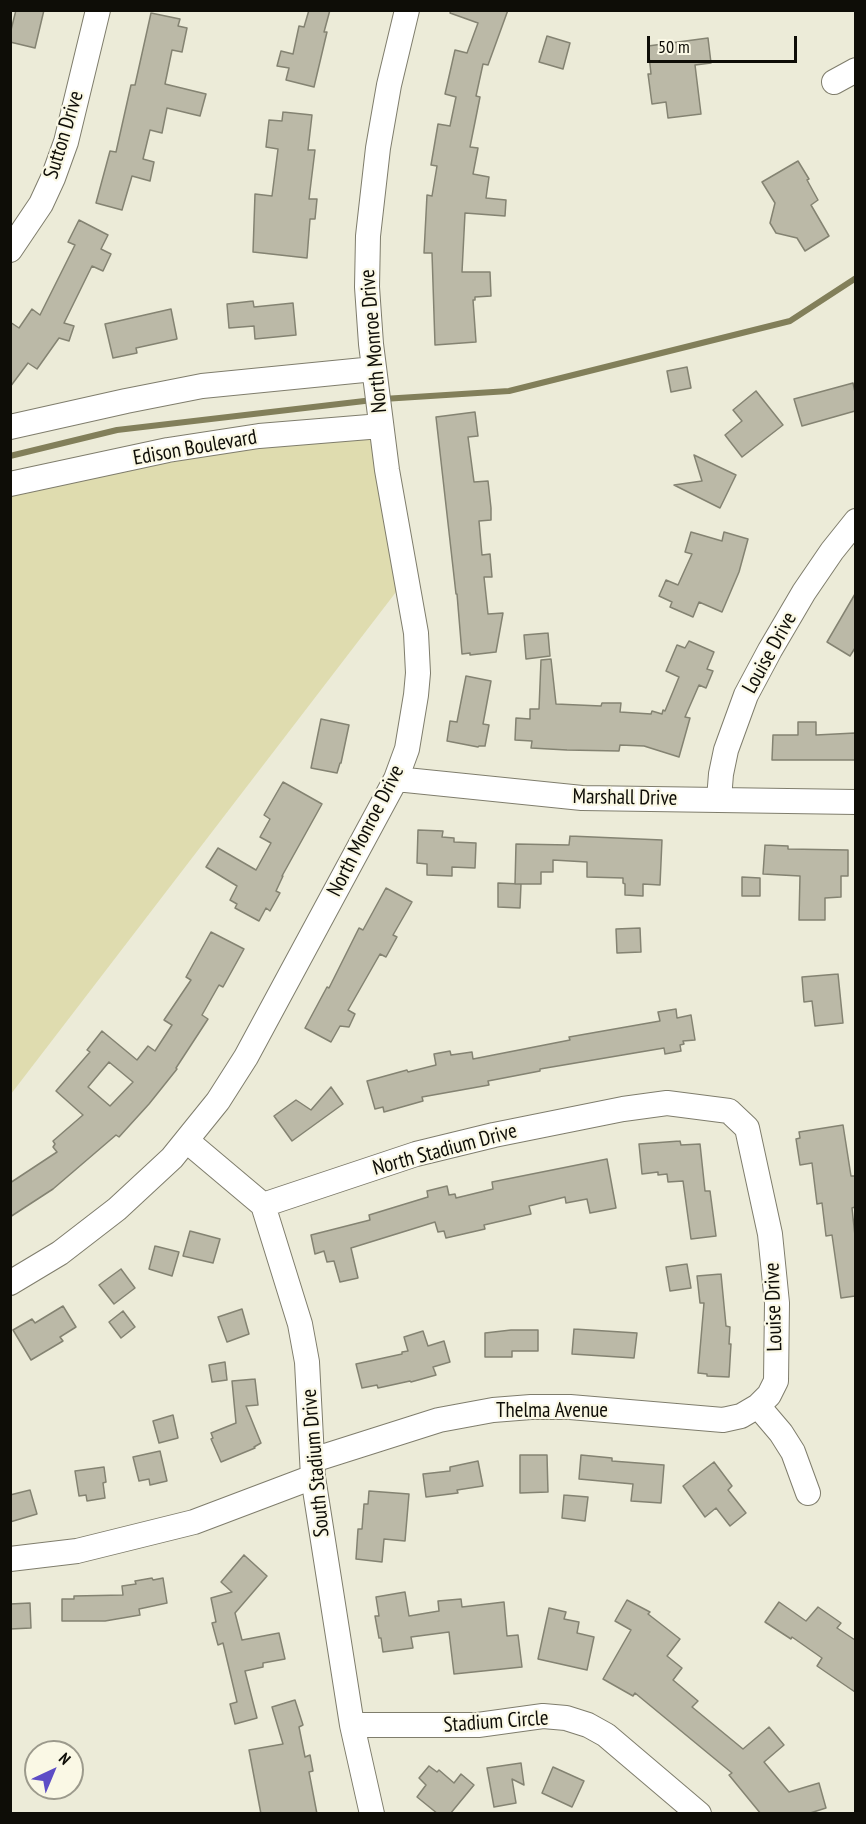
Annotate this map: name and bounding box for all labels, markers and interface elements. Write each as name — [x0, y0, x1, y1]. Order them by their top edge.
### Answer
scale bar — [650, 24, 800, 62]
text: 50 m — [658, 35, 690, 58]
street label: Sutton Drive — [39, 88, 89, 182]
street label: North Monroe Drive — [355, 268, 393, 414]
street label: Edison Boulevard — [131, 425, 259, 471]
street label: Louise Drive — [737, 608, 803, 698]
street label: North Monroe Drive — [322, 761, 410, 901]
street label: Marshall Drive — [572, 784, 678, 812]
street label: North Stadium Drive — [370, 1119, 520, 1181]
street label: Louise Drive — [760, 1262, 788, 1352]
street label: South Stadium Drive — [297, 1388, 335, 1538]
street label: Thelma Avenue — [496, 1398, 608, 1424]
street label: Stadium Circle — [443, 1706, 549, 1738]
north arrow — [24, 1740, 84, 1800]
text: N — [55, 1748, 75, 1769]

